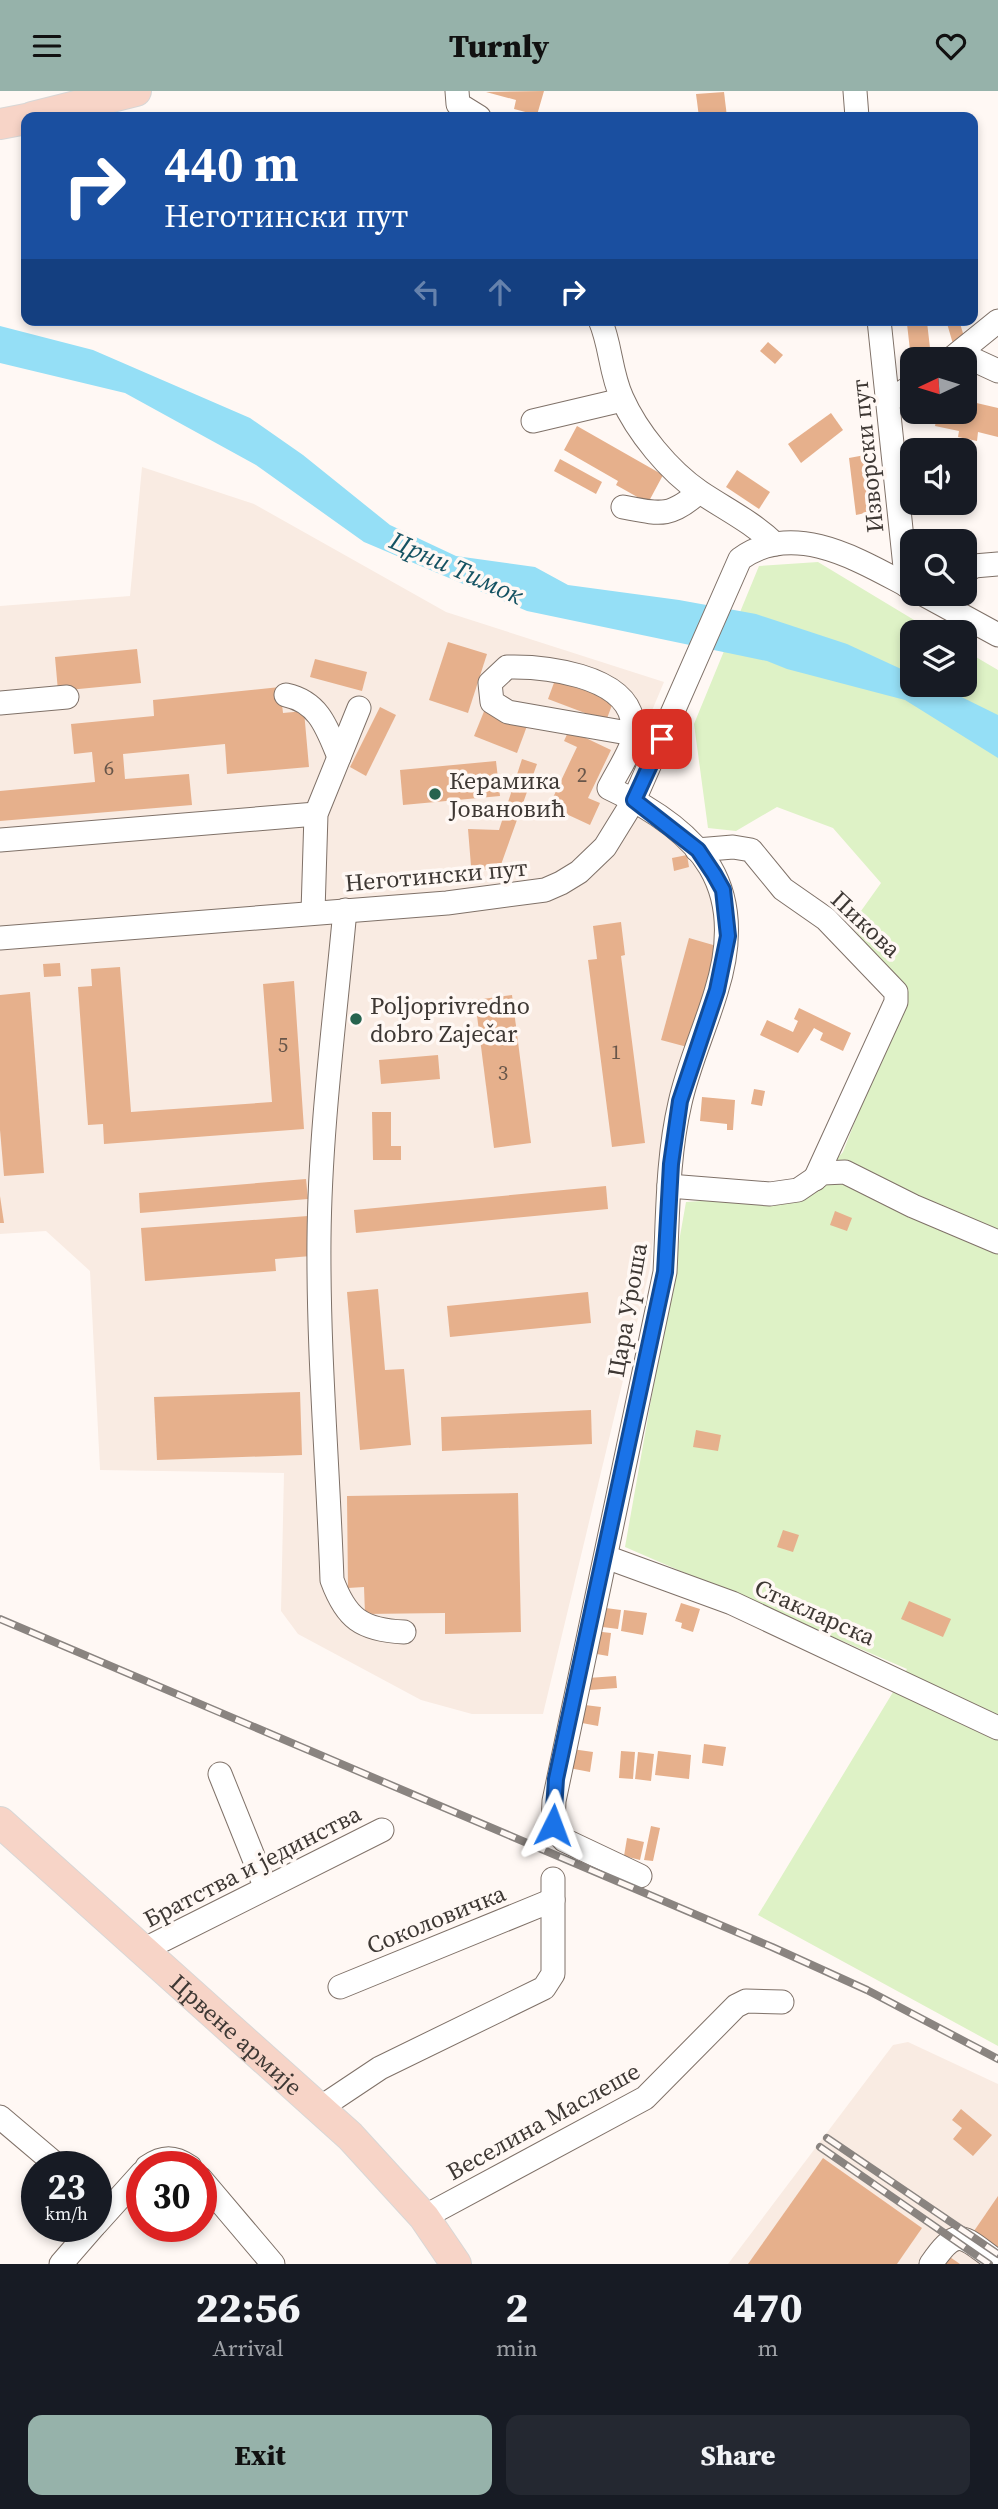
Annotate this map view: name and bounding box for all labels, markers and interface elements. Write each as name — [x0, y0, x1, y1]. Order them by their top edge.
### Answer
text: Turnly — [449, 24, 549, 68]
icon: menu — [28, 27, 66, 65]
icon: heart — [932, 27, 970, 65]
text: 440 m — [164, 130, 299, 197]
icon: right — [49, 140, 140, 231]
text: Неготински пут — [164, 194, 408, 238]
icon: left — [408, 273, 446, 311]
icon: ahead — [481, 273, 519, 311]
icon: right — [554, 273, 592, 311]
north arrow — [900, 347, 976, 423]
map controls — [900, 347, 977, 697]
street label: Изворски пут — [843, 377, 891, 534]
button: sound — [900, 438, 977, 515]
water label: Црни Тимок — [384, 522, 529, 613]
button: search — [900, 529, 977, 606]
button: layers — [900, 620, 977, 697]
pin — [632, 709, 692, 769]
icon: arrive — [643, 720, 681, 758]
house number: 6 — [104, 753, 114, 782]
house number: 2 — [577, 760, 587, 789]
place label: Керамика Јовановић — [448, 764, 566, 825]
marker: Керамика Јовановић — [427, 786, 443, 802]
street label: Неготински пут — [343, 851, 529, 899]
street label: Пикова — [824, 883, 909, 965]
place label: Poljoprivredno dobro Zaječar — [370, 989, 530, 1050]
marker: Poljoprivredno dobro Zaječar — [348, 1011, 364, 1027]
house number: 5 — [278, 1030, 288, 1059]
house number: 1 — [611, 1037, 621, 1066]
house number: 3 — [498, 1058, 508, 1087]
street label: Цара Уроша — [599, 1239, 655, 1380]
street label: Стакларска — [750, 1571, 881, 1654]
position arrow — [516, 1788, 590, 1862]
street label: Братства и јединства — [138, 1796, 367, 1935]
street label: Соколовичка — [362, 1876, 511, 1962]
street label: Црвене армије — [163, 1966, 310, 2103]
street label: Веселина Маслеше — [440, 2054, 646, 2188]
speed limit sign: 30 — [126, 2151, 217, 2242]
text: 23 — [48, 2163, 85, 2211]
text: km/h — [45, 2201, 88, 2226]
text: 22:56 — [195, 2278, 301, 2336]
text: 2 — [505, 2278, 528, 2336]
text: 470 — [733, 2278, 803, 2336]
text: Arrival — [213, 2332, 284, 2364]
text: min — [496, 2332, 538, 2364]
text: m — [757, 2332, 778, 2364]
button: Exit — [28, 2415, 492, 2495]
button: Share — [506, 2415, 970, 2495]

